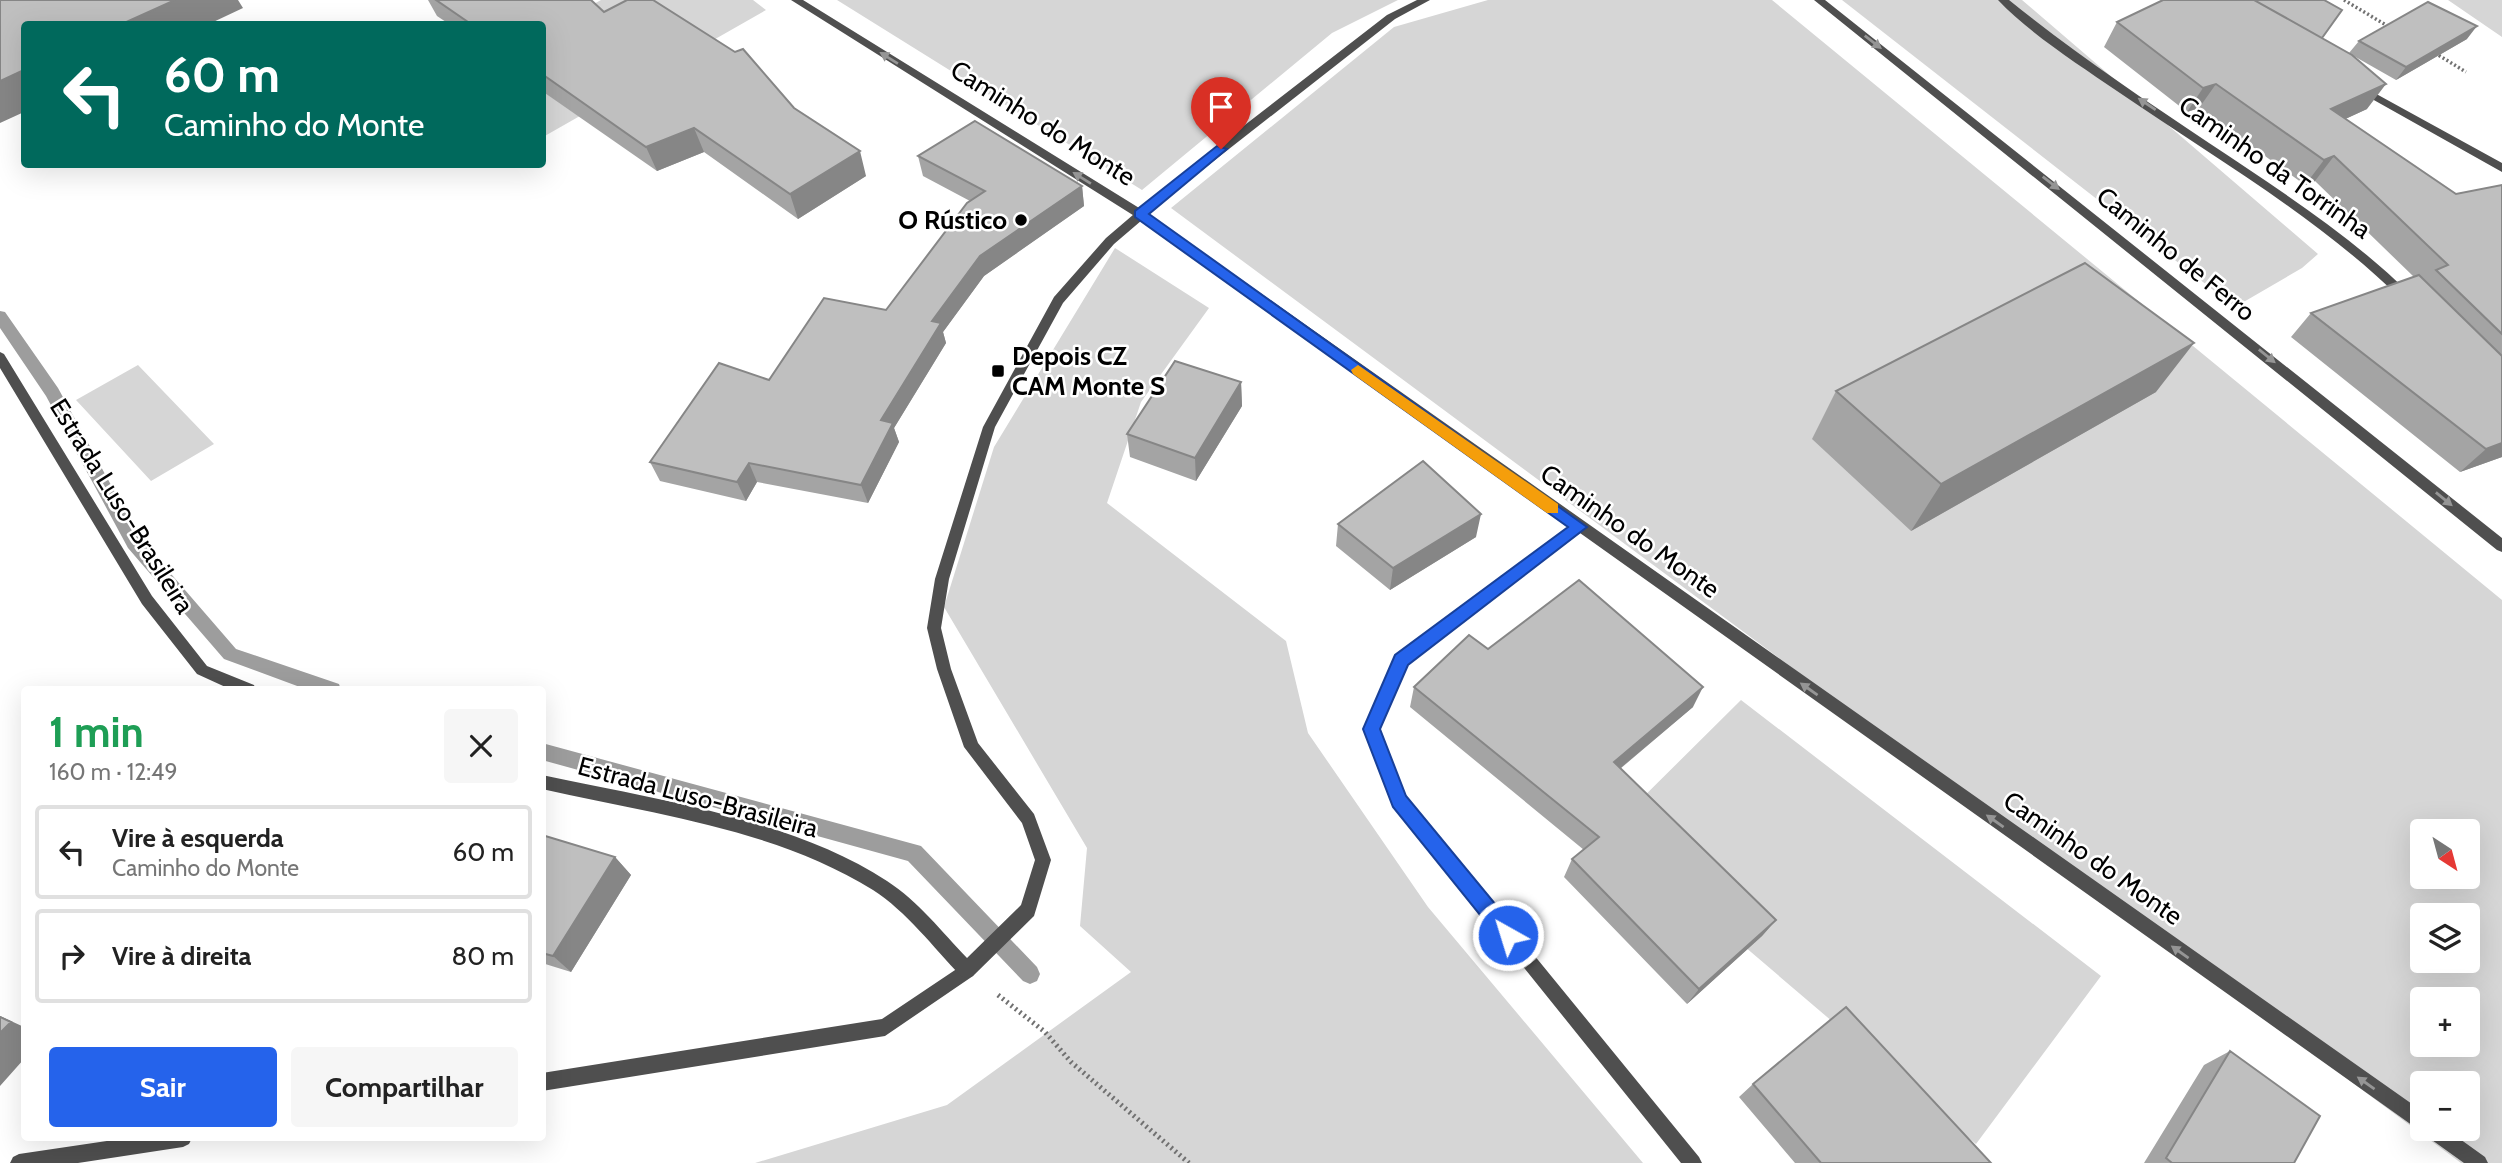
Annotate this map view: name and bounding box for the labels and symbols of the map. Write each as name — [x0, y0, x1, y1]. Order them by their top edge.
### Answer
one-way arrow — [1863, 35, 1881, 50]
one-way arrow — [879, 51, 899, 64]
street label: Caminho do Monte — [945, 53, 1141, 193]
pin — [1191, 77, 1251, 149]
street label: Caminho da Torrinha — [2173, 89, 2378, 246]
one-way arrow — [2138, 97, 2156, 111]
one-way arrow — [1072, 172, 1092, 185]
one-way arrow — [2042, 176, 2060, 191]
street label: Caminho de Ferro — [2090, 180, 2262, 328]
place label: O Rústico — [898, 204, 1007, 236]
marker: O Rústico — [1013, 212, 1029, 228]
place label: Depois CZ CAM Monte S — [1012, 340, 1165, 402]
one-way arrow — [2257, 349, 2275, 364]
marker: Depois CZ CAM Monte S — [990, 363, 1006, 379]
street label: Estrada Luso-Brasileira — [43, 393, 201, 620]
street label: Caminho do Monte — [1534, 457, 1726, 605]
one-way arrow — [2435, 491, 2453, 506]
one-way arrow — [1800, 683, 1818, 697]
street label: Estrada Luso-Brasileira — [574, 750, 822, 845]
street label: Caminho do Monte — [1997, 784, 2189, 932]
one-way arrow — [1986, 814, 2004, 828]
north arrow — [2410, 819, 2480, 889]
position arrow — [1471, 898, 1545, 972]
one-way arrow — [2171, 945, 2189, 959]
one-way arrow — [2357, 1076, 2375, 1090]

